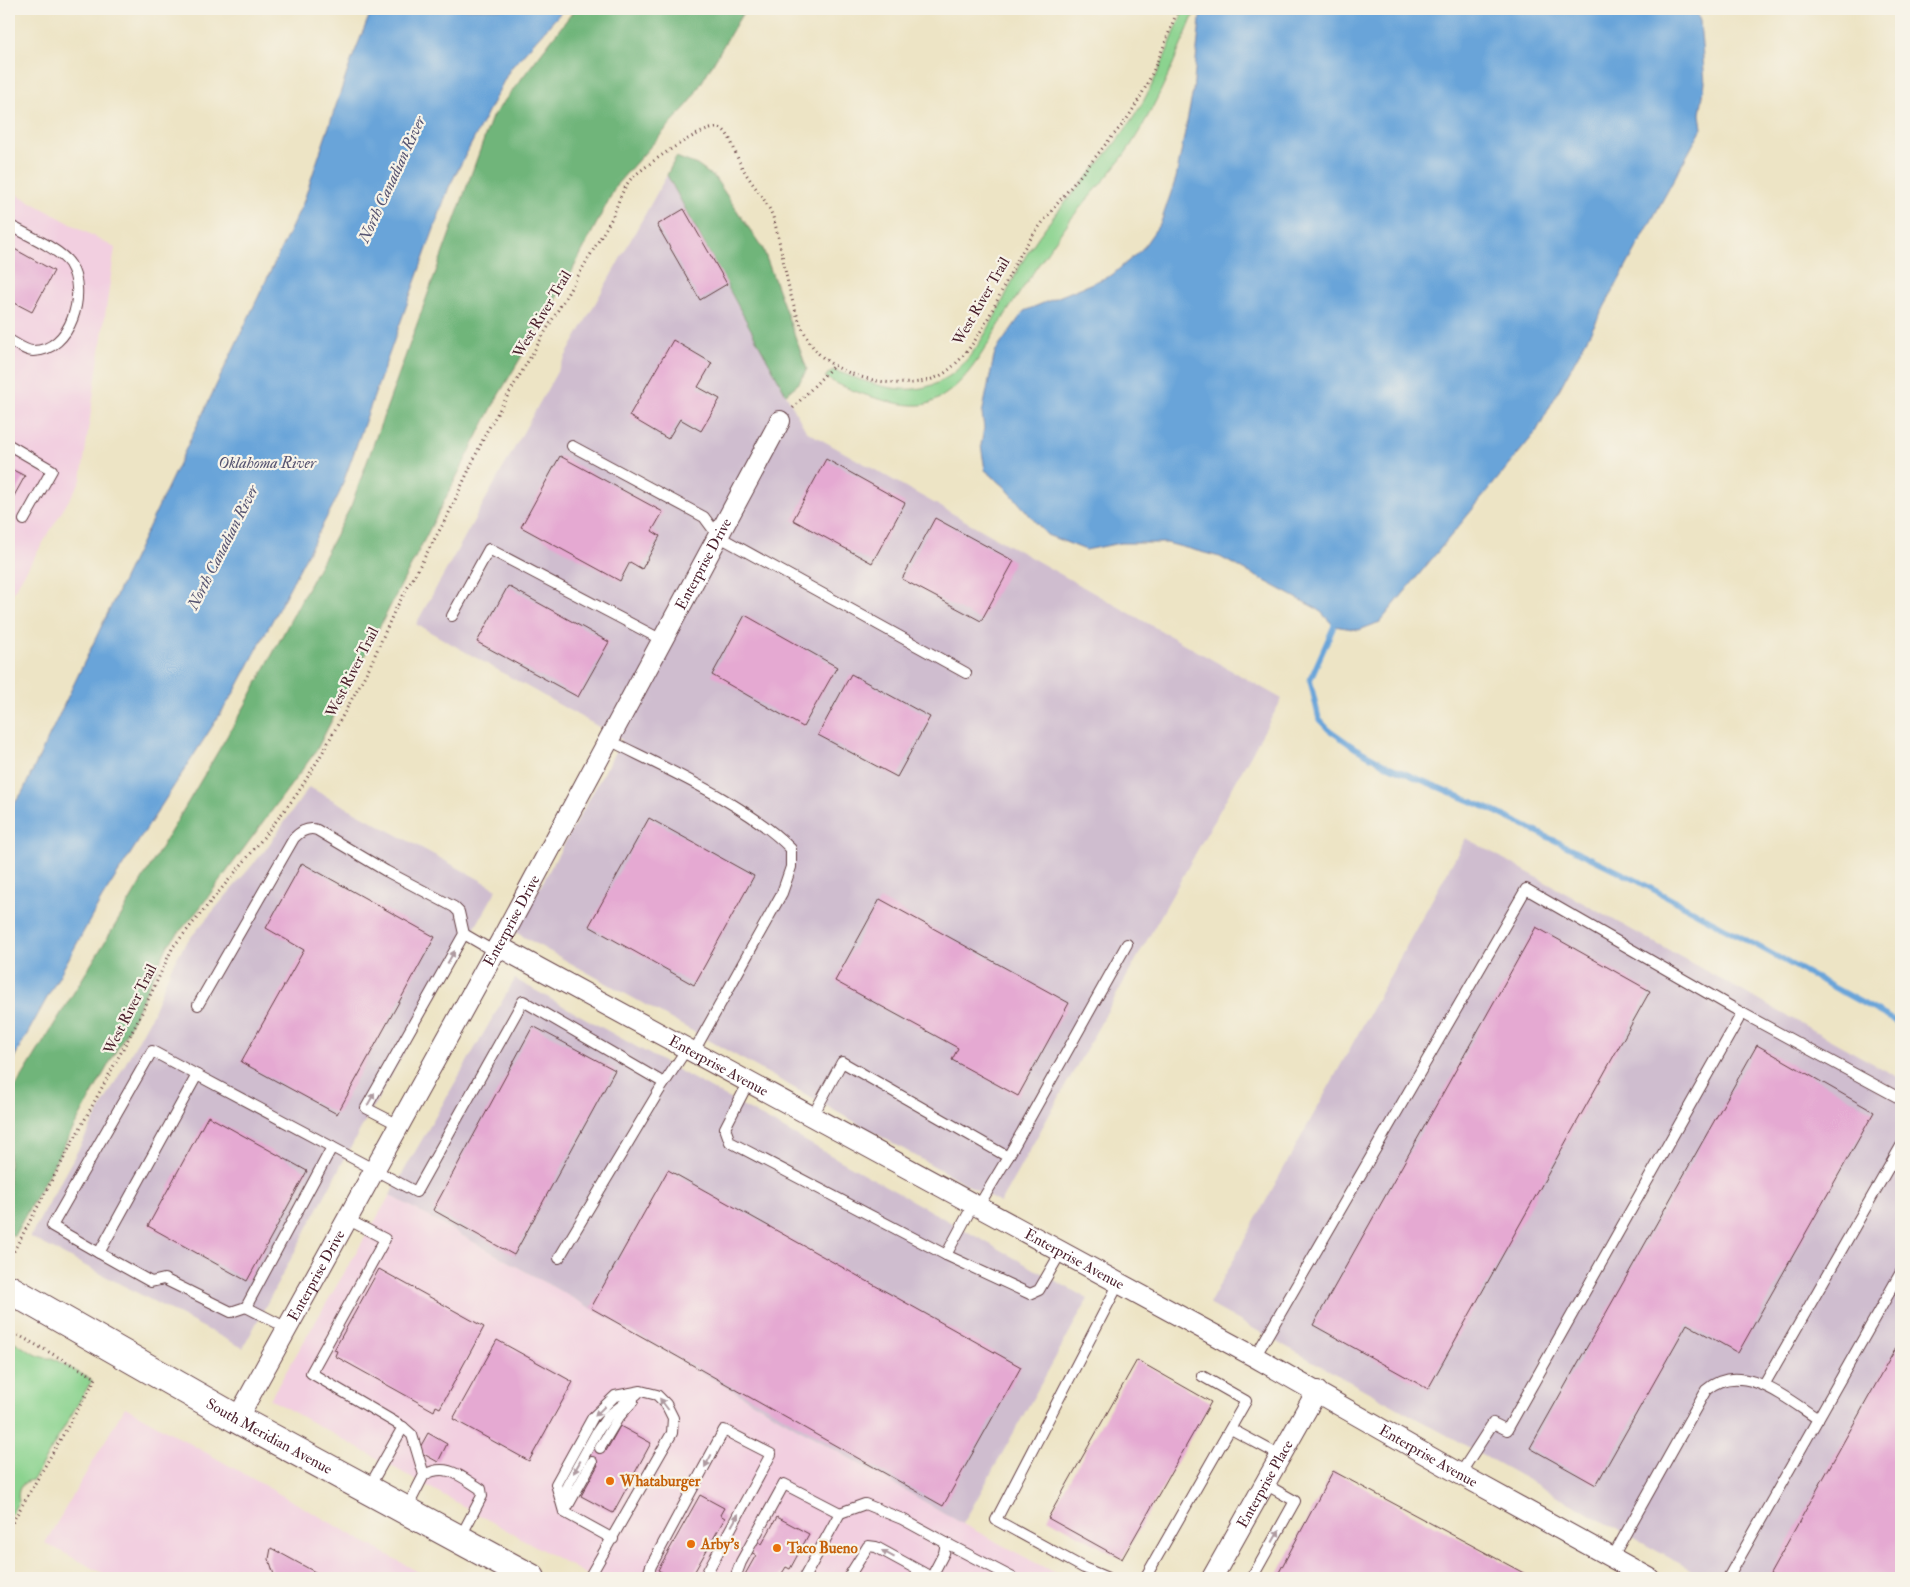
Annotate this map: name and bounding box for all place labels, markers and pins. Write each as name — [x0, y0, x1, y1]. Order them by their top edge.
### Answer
place label: Whataburger — [619, 1472, 701, 1492]
marker: Whataburger — [604, 1475, 616, 1487]
place label: Arby's — [700, 1535, 739, 1555]
marker: Arby's — [685, 1538, 697, 1550]
place label: Taco Bueno — [786, 1539, 859, 1558]
marker: Taco Bueno — [771, 1542, 783, 1554]

